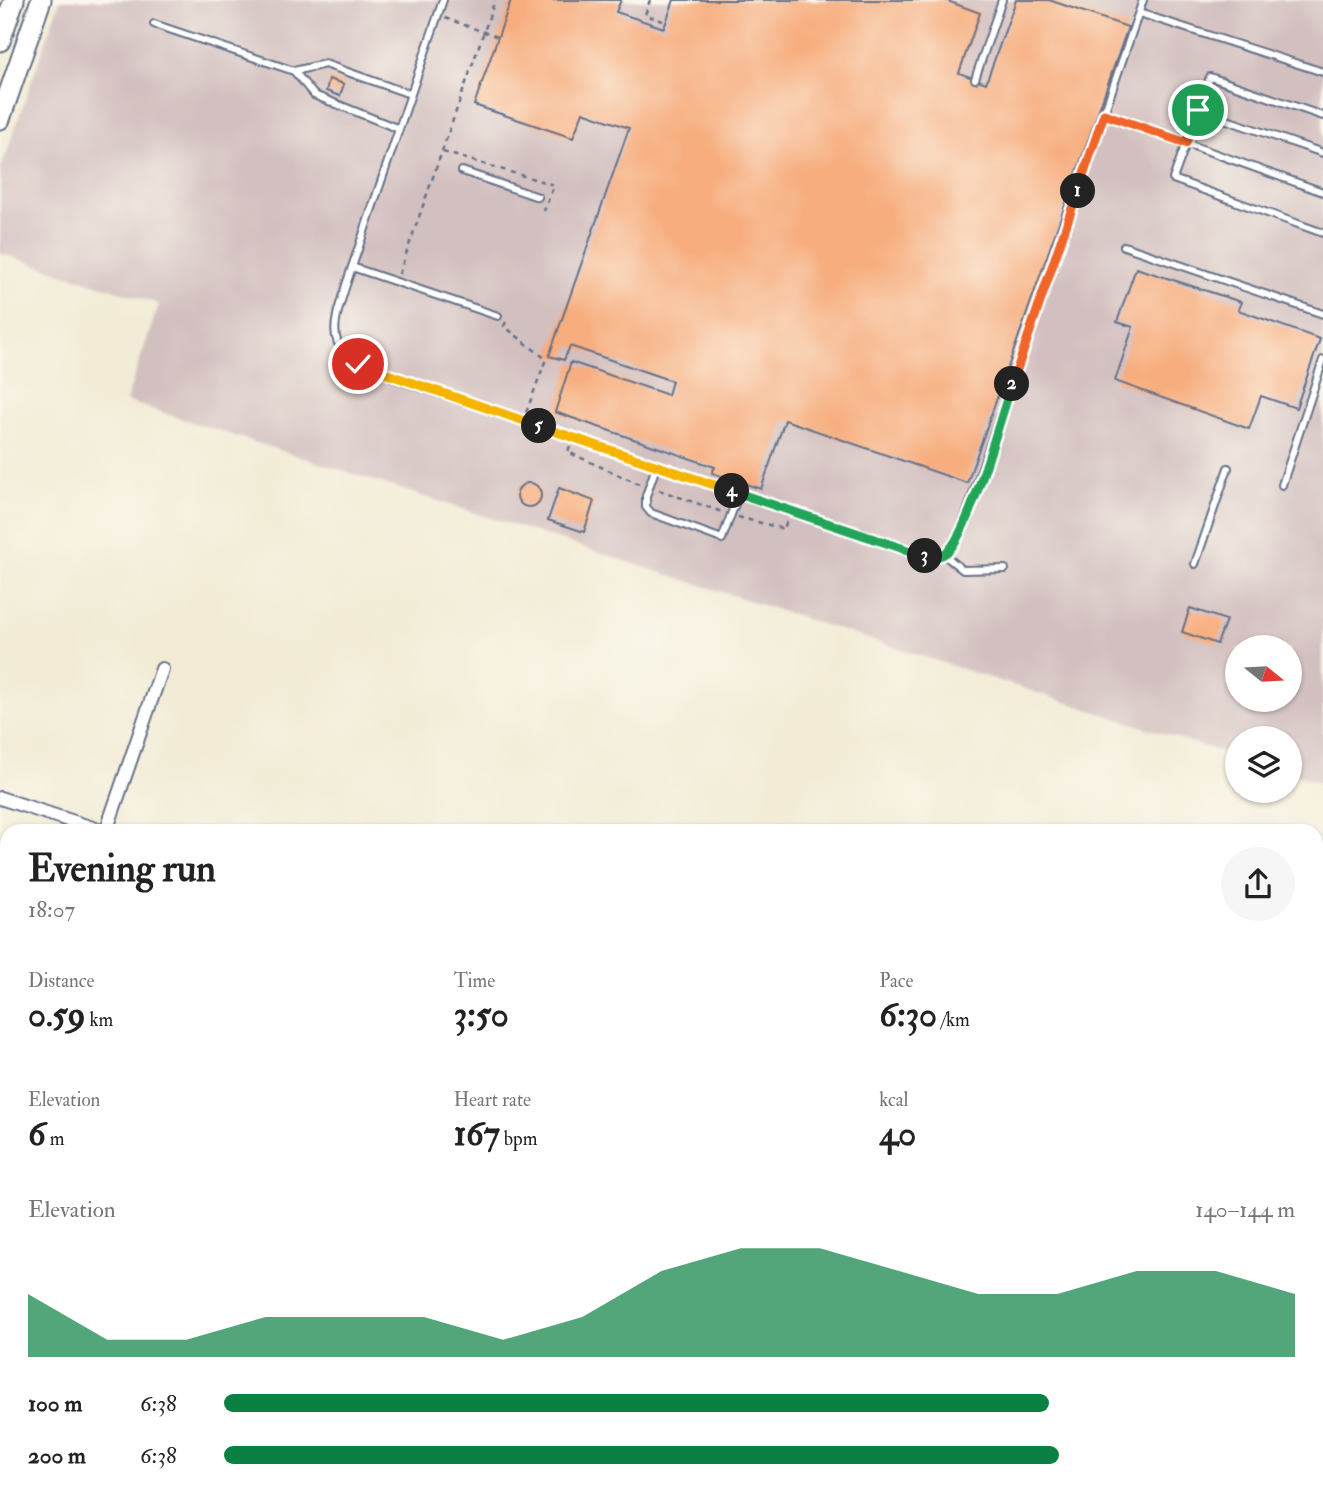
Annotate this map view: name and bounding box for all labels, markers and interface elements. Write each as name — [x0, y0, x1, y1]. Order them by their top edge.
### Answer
pin — [1168, 80, 1228, 140]
icon: arrive — [1179, 91, 1217, 129]
pin: 1 — [1060, 174, 1096, 208]
text: 1 — [1074, 178, 1081, 202]
pin — [328, 334, 388, 394]
icon: check — [339, 345, 377, 383]
pin: 2 — [995, 366, 1030, 402]
text: 2 — [1007, 371, 1016, 395]
pin: 5 — [522, 408, 556, 444]
text: 5 — [534, 413, 543, 437]
pin: 4 — [714, 474, 750, 508]
text: 4 — [726, 478, 737, 502]
pin: 3 — [908, 538, 942, 574]
text: 3 — [921, 543, 928, 567]
north arrow — [1225, 635, 1302, 712]
map controls — [1225, 635, 1302, 803]
button: layers — [1225, 726, 1302, 803]
text: Evening run — [28, 845, 216, 893]
button: share — [1221, 847, 1295, 921]
text: 18:07 — [28, 895, 75, 924]
text: Distance — [28, 969, 94, 993]
text: Time — [454, 969, 495, 993]
text: Pace — [879, 969, 913, 993]
text: 0.59 — [28, 993, 86, 1037]
text: 3:50 — [454, 993, 509, 1037]
text: 6:30 — [879, 993, 937, 1037]
text: km — [86, 1008, 113, 1032]
text: /km — [937, 1008, 970, 1032]
text: Elevation — [28, 1088, 100, 1112]
text: Heart rate — [454, 1088, 531, 1112]
text: kcal — [879, 1088, 908, 1112]
text: 6 — [28, 1112, 46, 1156]
text: 167 — [454, 1112, 500, 1156]
text: 40 — [879, 1112, 916, 1156]
text: m — [46, 1127, 64, 1151]
text: bpm — [500, 1127, 537, 1151]
text: Elevation — [28, 1195, 116, 1224]
text: 140–144 m — [1195, 1195, 1295, 1224]
text: 100 m — [28, 1389, 82, 1418]
text: 6:38 — [140, 1389, 177, 1418]
text: 200 m — [28, 1441, 86, 1470]
text: 6:38 — [140, 1441, 177, 1470]

